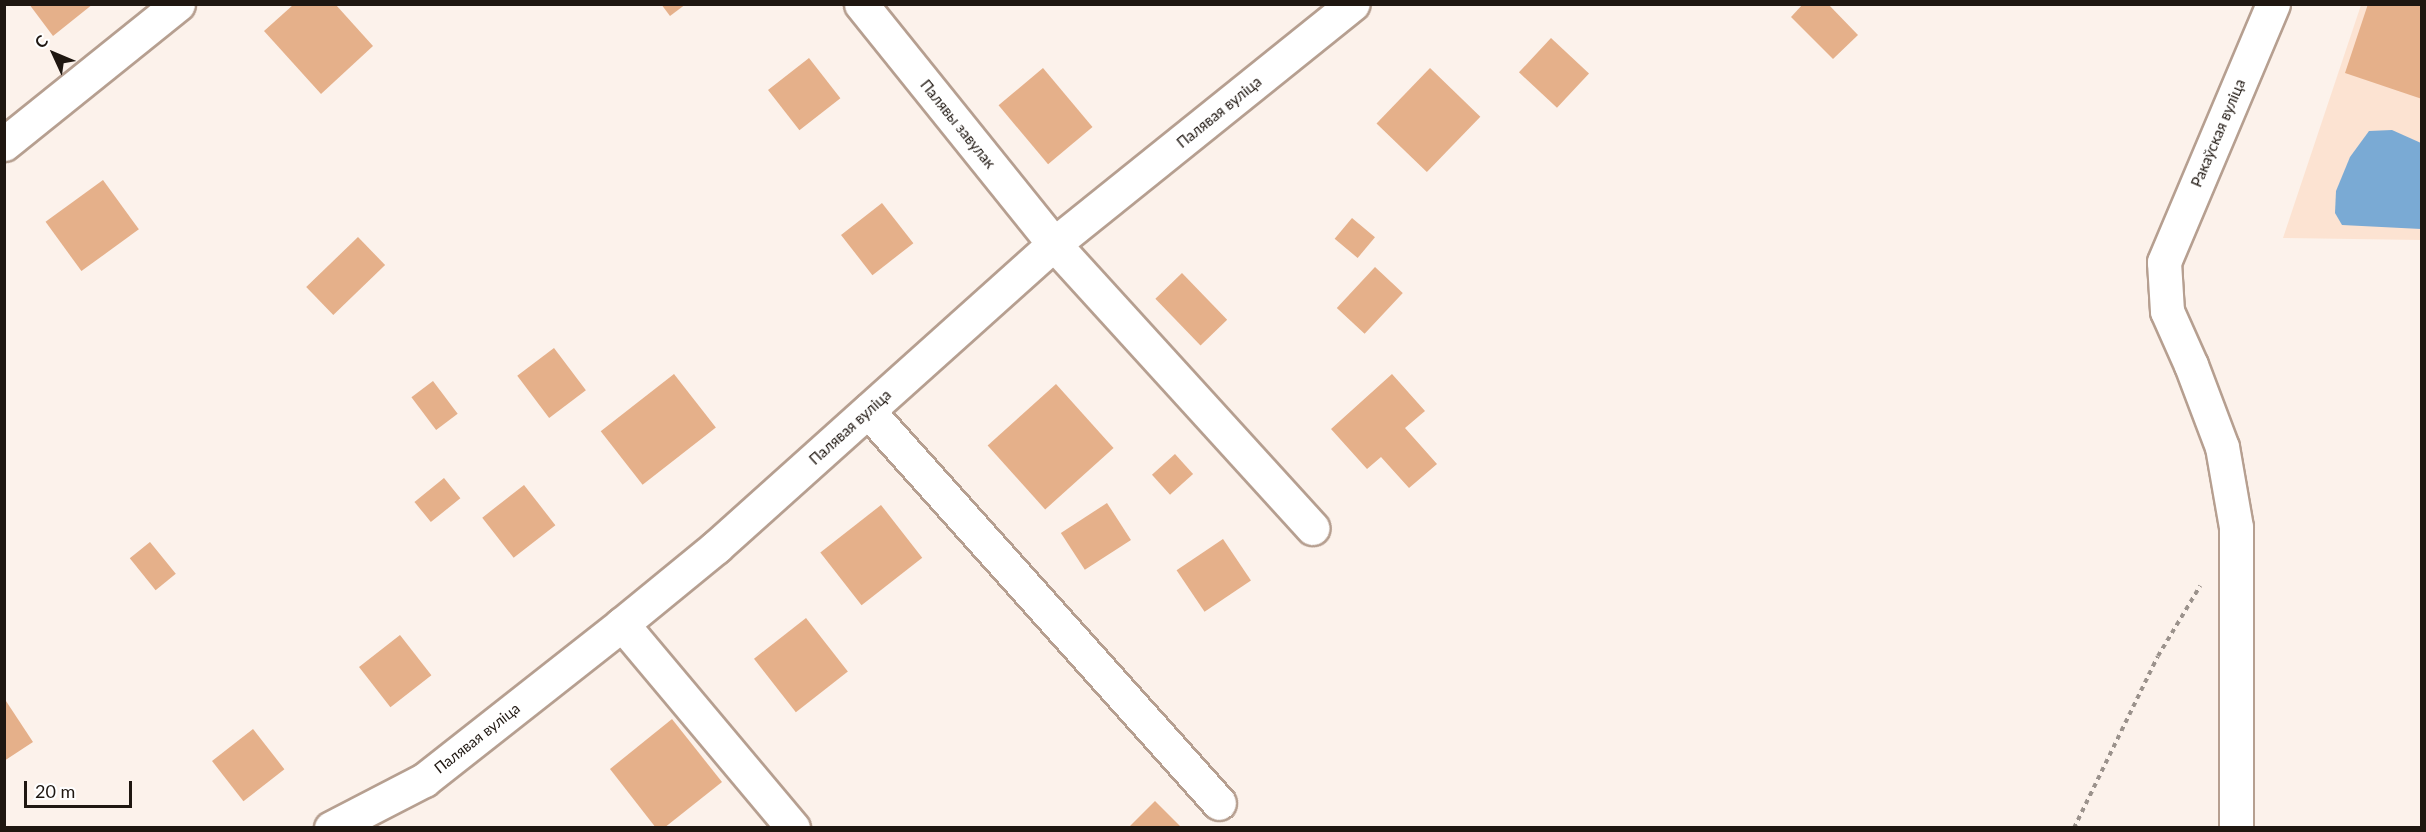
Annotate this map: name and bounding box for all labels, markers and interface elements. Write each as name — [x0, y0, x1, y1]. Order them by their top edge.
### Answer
north arrow — [24, 24, 84, 84]
text: С — [30, 31, 51, 52]
street label: Палявая вуліца — [1173, 72, 1265, 152]
street label: Палявы завулак — [917, 76, 999, 172]
street label: Ракаўская вуліца — [2187, 76, 2249, 190]
street label: Палявая вуліца — [805, 386, 895, 468]
street label: Палявая вуліца — [431, 699, 523, 777]
scale bar — [27, 769, 135, 807]
text: 20 m — [35, 780, 75, 802]

